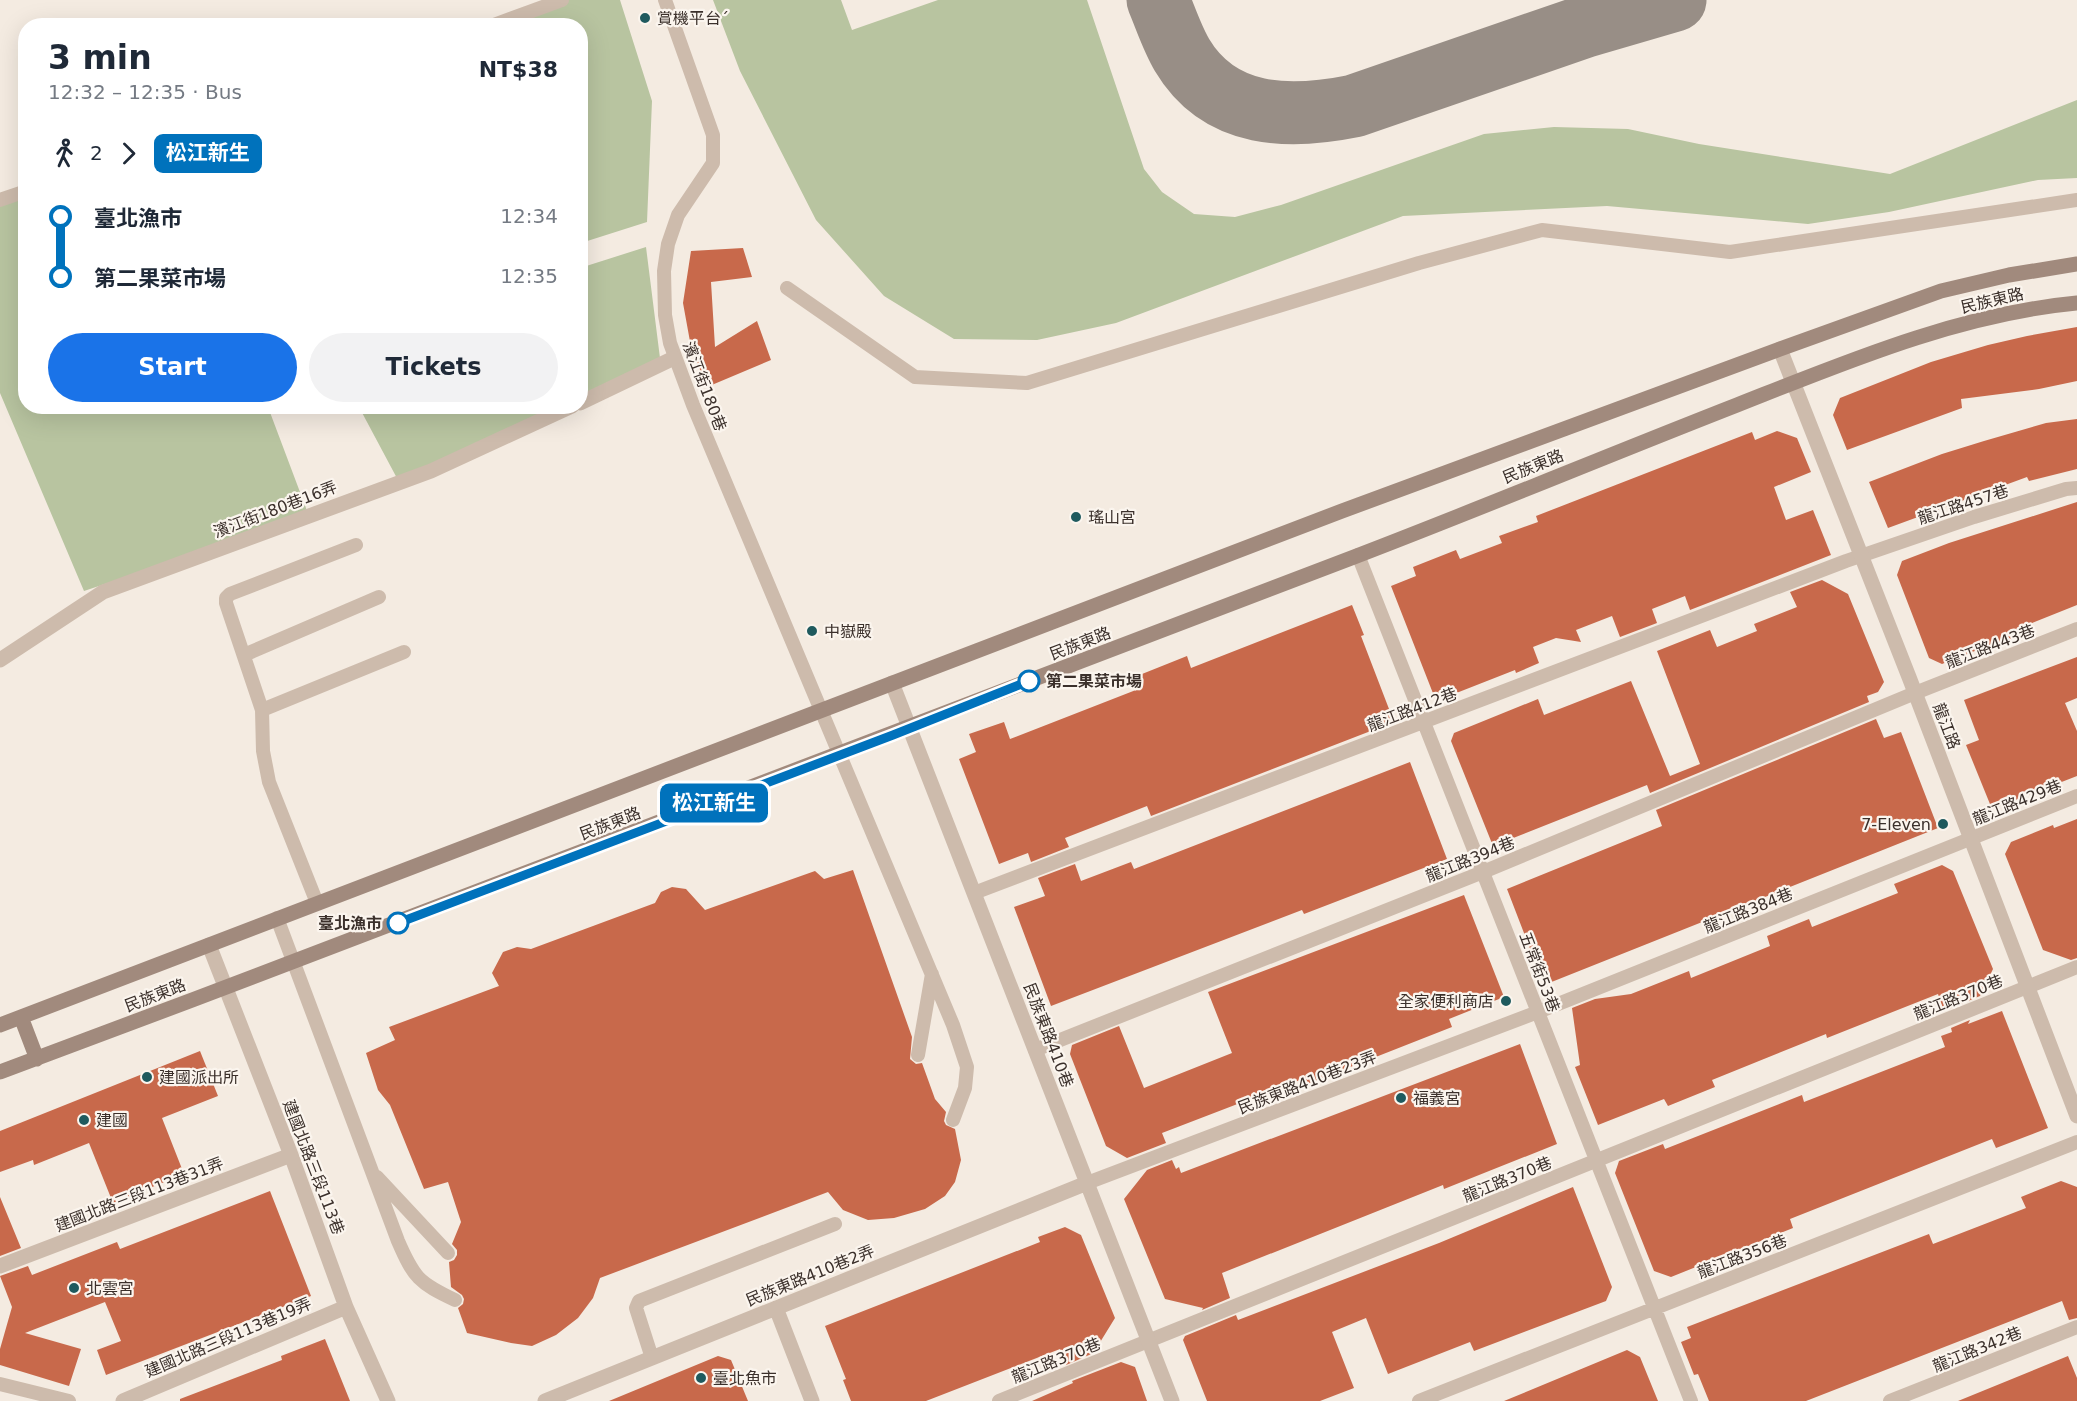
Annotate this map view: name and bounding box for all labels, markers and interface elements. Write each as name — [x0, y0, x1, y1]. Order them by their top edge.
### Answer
place label: 賞機平台ˊ — [657, 9, 729, 28]
marker: 賞機平台ˊ — [638, 11, 652, 25]
text: 3 min — [48, 38, 152, 77]
text: NT$38 — [479, 57, 558, 82]
text: 12:32 – 12:35 · Bus — [48, 80, 242, 104]
icon: walk — [48, 137, 81, 170]
icon: forward — [112, 137, 145, 170]
text: 2 — [90, 141, 103, 165]
text: 松江新生 — [166, 141, 250, 165]
text: 12:34 — [500, 204, 558, 228]
text: 臺北漁市 — [94, 206, 182, 231]
text: 12:35 — [500, 264, 558, 288]
text: 第二果菜市場 — [94, 266, 226, 291]
street label: 民族東路 — [1959, 284, 2025, 317]
button: Start — [48, 333, 297, 402]
button: Tickets — [309, 333, 558, 402]
street label: 濱江街180巷 — [679, 339, 730, 434]
street label: 民族東路 — [1500, 446, 1566, 487]
street label: 濱江街180巷16弄 — [211, 477, 340, 542]
street label: 龍江路457巷 — [1915, 481, 2011, 528]
place label: 瑤山宮 — [1088, 508, 1136, 527]
marker: 瑤山宮 — [1069, 510, 1083, 524]
street label: 龍江路443巷 — [1943, 621, 2038, 672]
place label: 中嶽殿 — [824, 622, 872, 641]
street label: 民族東路 — [1047, 623, 1113, 664]
marker: 中嶽殿 — [805, 624, 819, 638]
marker: 第二果菜市場 — [1018, 670, 1040, 692]
place label: 第二果菜市場 — [1046, 672, 1142, 691]
street label: 龍江路412巷 — [1365, 684, 1460, 735]
street label: 龍江路 — [1929, 700, 1964, 752]
street label: 龍江路429巷 — [1970, 776, 2065, 829]
line badge: 松江新生 — [672, 784, 756, 822]
text: 松江新生 — [672, 791, 756, 815]
street label: 民族東路 — [577, 803, 643, 844]
place label: 7-Eleven — [1861, 815, 1931, 834]
marker: 7-Eleven — [1936, 817, 1950, 831]
street label: 龍江路394巷 — [1423, 833, 1518, 886]
street label: 龍江路384巷 — [1701, 884, 1796, 937]
marker: 臺北漁市 — [387, 912, 409, 934]
place label: 臺北漁市 — [318, 914, 382, 933]
street label: 五常街53巷 — [1516, 929, 1564, 1015]
street label: 龍江路370巷 — [1911, 971, 2006, 1024]
street label: 民族東路 — [122, 975, 188, 1016]
street label: 民族東路410巷 — [1020, 980, 1077, 1090]
place label: 全家便利商店 — [1398, 992, 1494, 1011]
marker: 全家便利商店 — [1499, 994, 1513, 1008]
street label: 民族東路410巷23弄 — [1235, 1047, 1379, 1118]
place label: 建國派出所 — [159, 1068, 239, 1087]
marker: 建國派出所 — [140, 1070, 154, 1084]
place label: 福義宮 — [1413, 1089, 1461, 1108]
marker: 福義宮 — [1394, 1091, 1408, 1105]
street label: 建國北路三段113巷 — [279, 1097, 348, 1237]
place label: 建國 — [96, 1111, 128, 1130]
marker: 建國 — [77, 1113, 91, 1127]
street label: 龍江路370巷 — [1460, 1153, 1555, 1206]
street label: 建國北路三段113巷31弄 — [52, 1154, 226, 1235]
street label: 龍江路356巷 — [1695, 1231, 1790, 1282]
street label: 民族東路410巷2弄 — [743, 1241, 877, 1310]
place label: 北雲宮 — [86, 1279, 134, 1298]
marker: 北雲宮 — [67, 1281, 81, 1295]
street label: 建國北路三段113巷19弄 — [142, 1294, 314, 1381]
street label: 龍江路342巷 — [1930, 1323, 2025, 1376]
street label: 龍江路370巷 — [1009, 1334, 1104, 1387]
place label: 臺北魚市 — [713, 1369, 777, 1388]
marker: 臺北魚市 — [694, 1371, 708, 1385]

